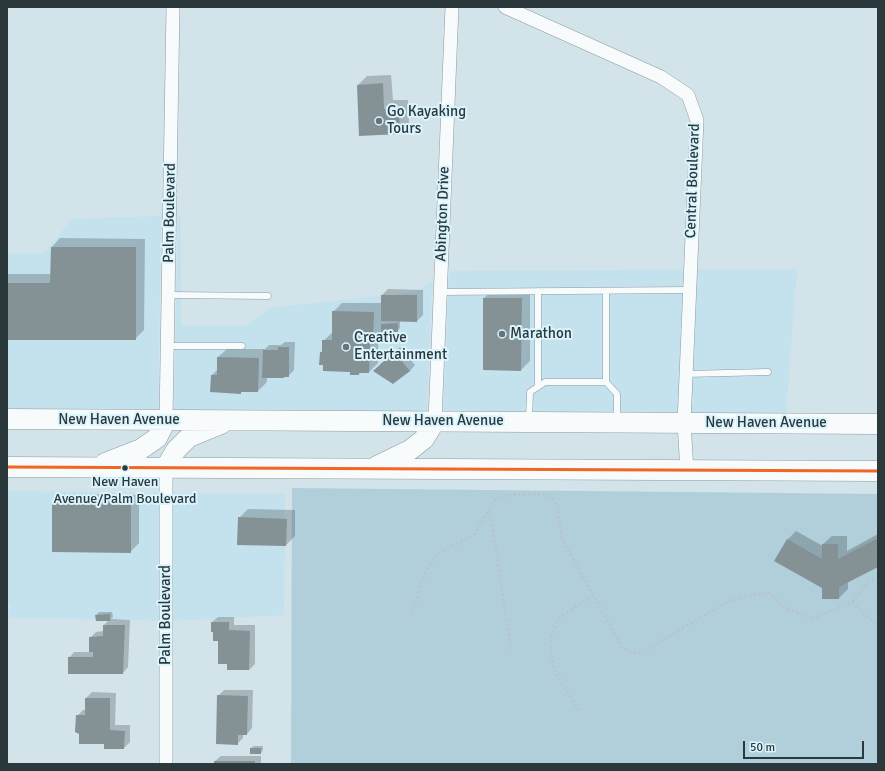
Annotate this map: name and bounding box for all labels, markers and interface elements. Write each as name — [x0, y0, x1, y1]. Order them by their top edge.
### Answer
place label: Go Kayaking Tours — [387, 103, 466, 138]
marker: Go Kayaking Tours — [374, 116, 384, 126]
street label: Central Boulevard — [682, 123, 704, 239]
street label: Palm Boulevard — [160, 163, 180, 263]
street label: Abington Drive — [432, 166, 454, 262]
place label: Marathon — [510, 325, 572, 343]
place label: Creative Entertainment — [354, 329, 447, 364]
marker: Marathon — [497, 329, 507, 339]
marker: Creative Entertainment — [341, 342, 351, 352]
street label: New Haven Avenue — [58, 411, 180, 429]
street label: New Haven Avenue — [382, 412, 504, 430]
street label: New Haven Avenue — [705, 414, 827, 432]
marker: New Haven Avenue/Palm Boulevard — [120, 463, 130, 473]
place label: New Haven Avenue/Palm Boulevard — [54, 474, 196, 506]
street label: Palm Boulevard — [157, 565, 175, 665]
scale bar — [745, 733, 866, 759]
text: 50 m — [750, 740, 775, 755]

